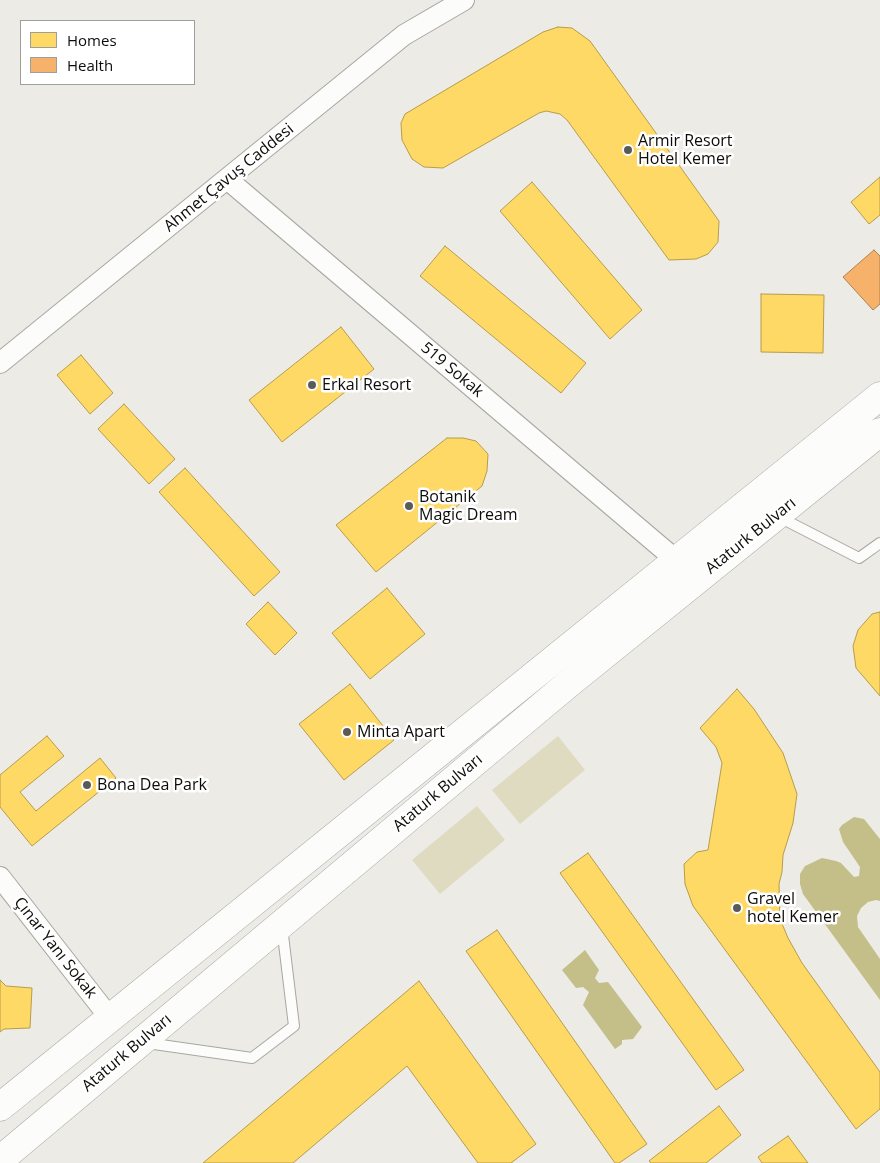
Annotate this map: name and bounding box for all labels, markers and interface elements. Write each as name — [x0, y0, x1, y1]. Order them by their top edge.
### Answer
legend — [20, 20, 195, 85]
text: Homes — [67, 30, 117, 50]
text: Health — [67, 55, 113, 75]
street label: Ahmet Çavuş Caddesi — [160, 120, 298, 236]
place label: Armir Resort Hotel Kemer — [638, 131, 733, 169]
marker: Armir Resort Hotel Kemer — [622, 144, 634, 156]
street label: 519 Sokak — [417, 338, 487, 402]
place label: Erkal Resort — [322, 375, 411, 395]
marker: Erkal Resort — [306, 379, 318, 391]
place label: Botanik Magic Dream — [419, 487, 518, 525]
street label: Ataturk Bulvarı — [702, 494, 800, 578]
marker: Botanik Magic Dream — [403, 500, 415, 512]
place label: Minta Apart — [357, 722, 445, 742]
marker: Minta Apart — [341, 726, 353, 738]
street label: Ataturk Bulvarı — [389, 750, 487, 836]
place label: Bona Dea Park — [97, 775, 207, 795]
marker: Bona Dea Park — [81, 779, 93, 791]
place label: Gravel hotel Kemer — [747, 889, 838, 927]
street label: Çınar Yanı Sokak — [9, 893, 101, 1003]
marker: Gravel hotel Kemer — [731, 902, 743, 914]
street label: Ataturk Bulvarı — [78, 1010, 176, 1096]

